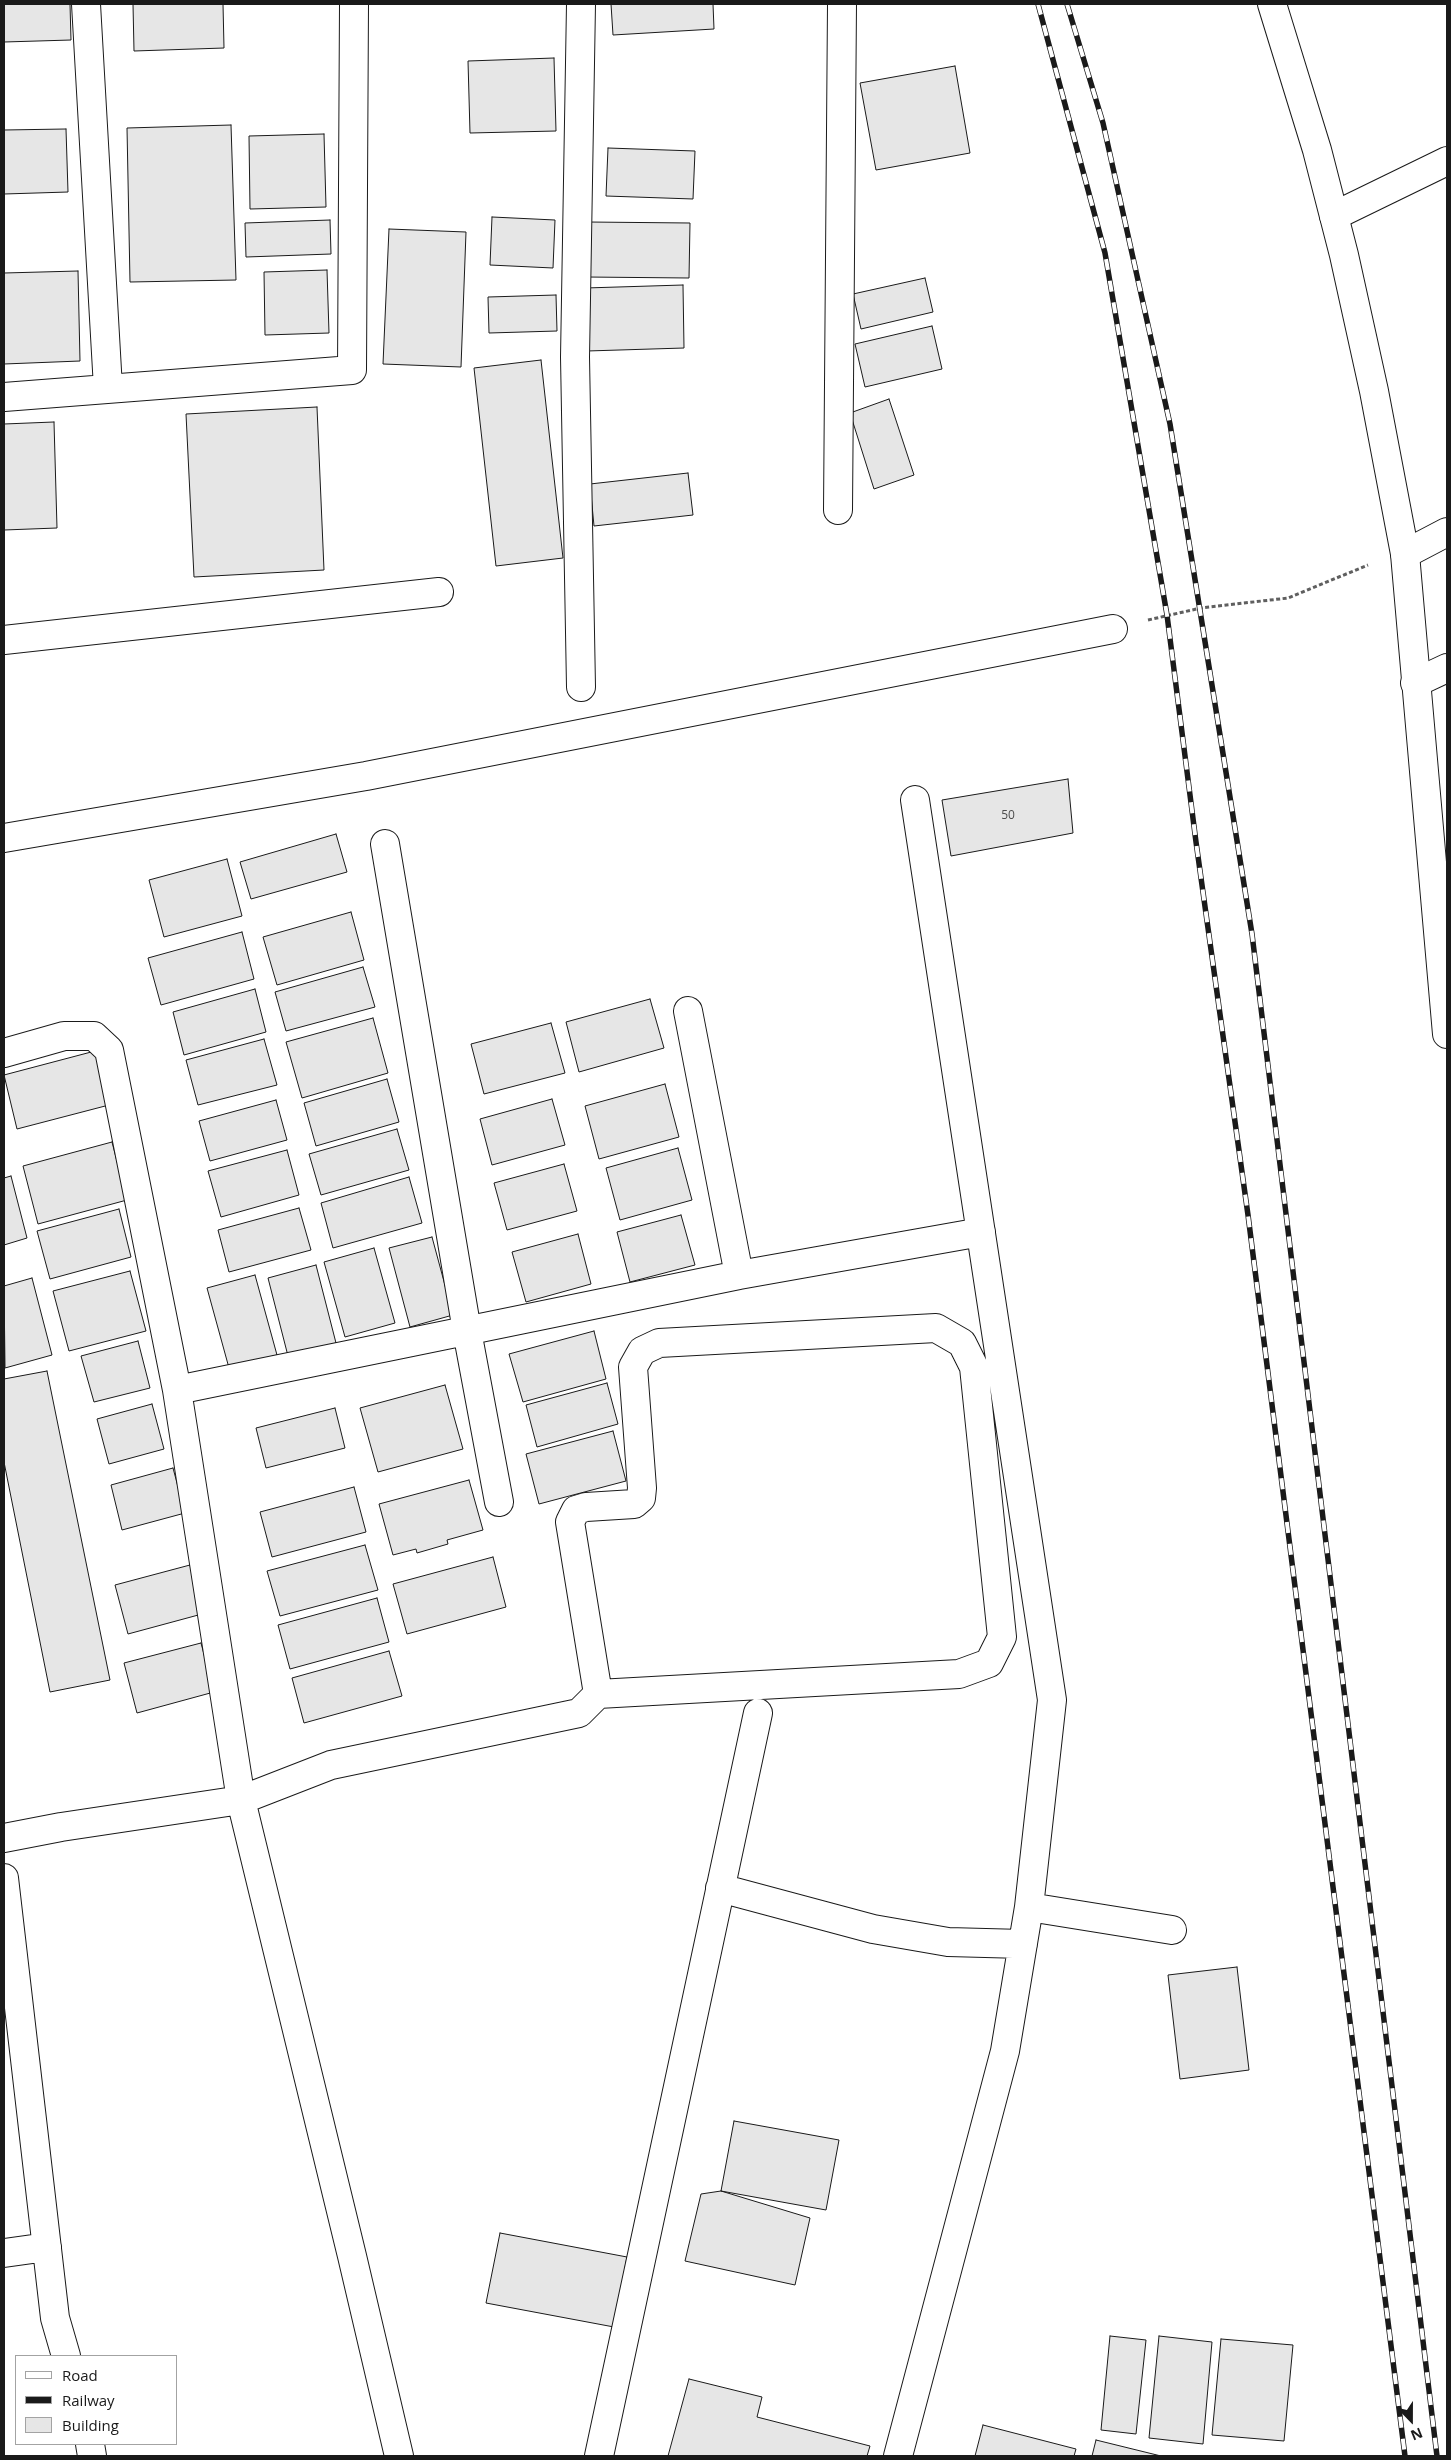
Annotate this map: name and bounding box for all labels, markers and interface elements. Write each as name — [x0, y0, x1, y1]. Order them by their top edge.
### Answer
house number: 50 — [1001, 809, 1015, 823]
legend — [15, 2355, 178, 2445]
text: Road — [62, 2365, 98, 2385]
text: Railway — [62, 2390, 115, 2410]
north arrow — [1386, 2395, 1436, 2445]
text: Building — [62, 2415, 119, 2435]
text: N — [1408, 2423, 1426, 2445]

